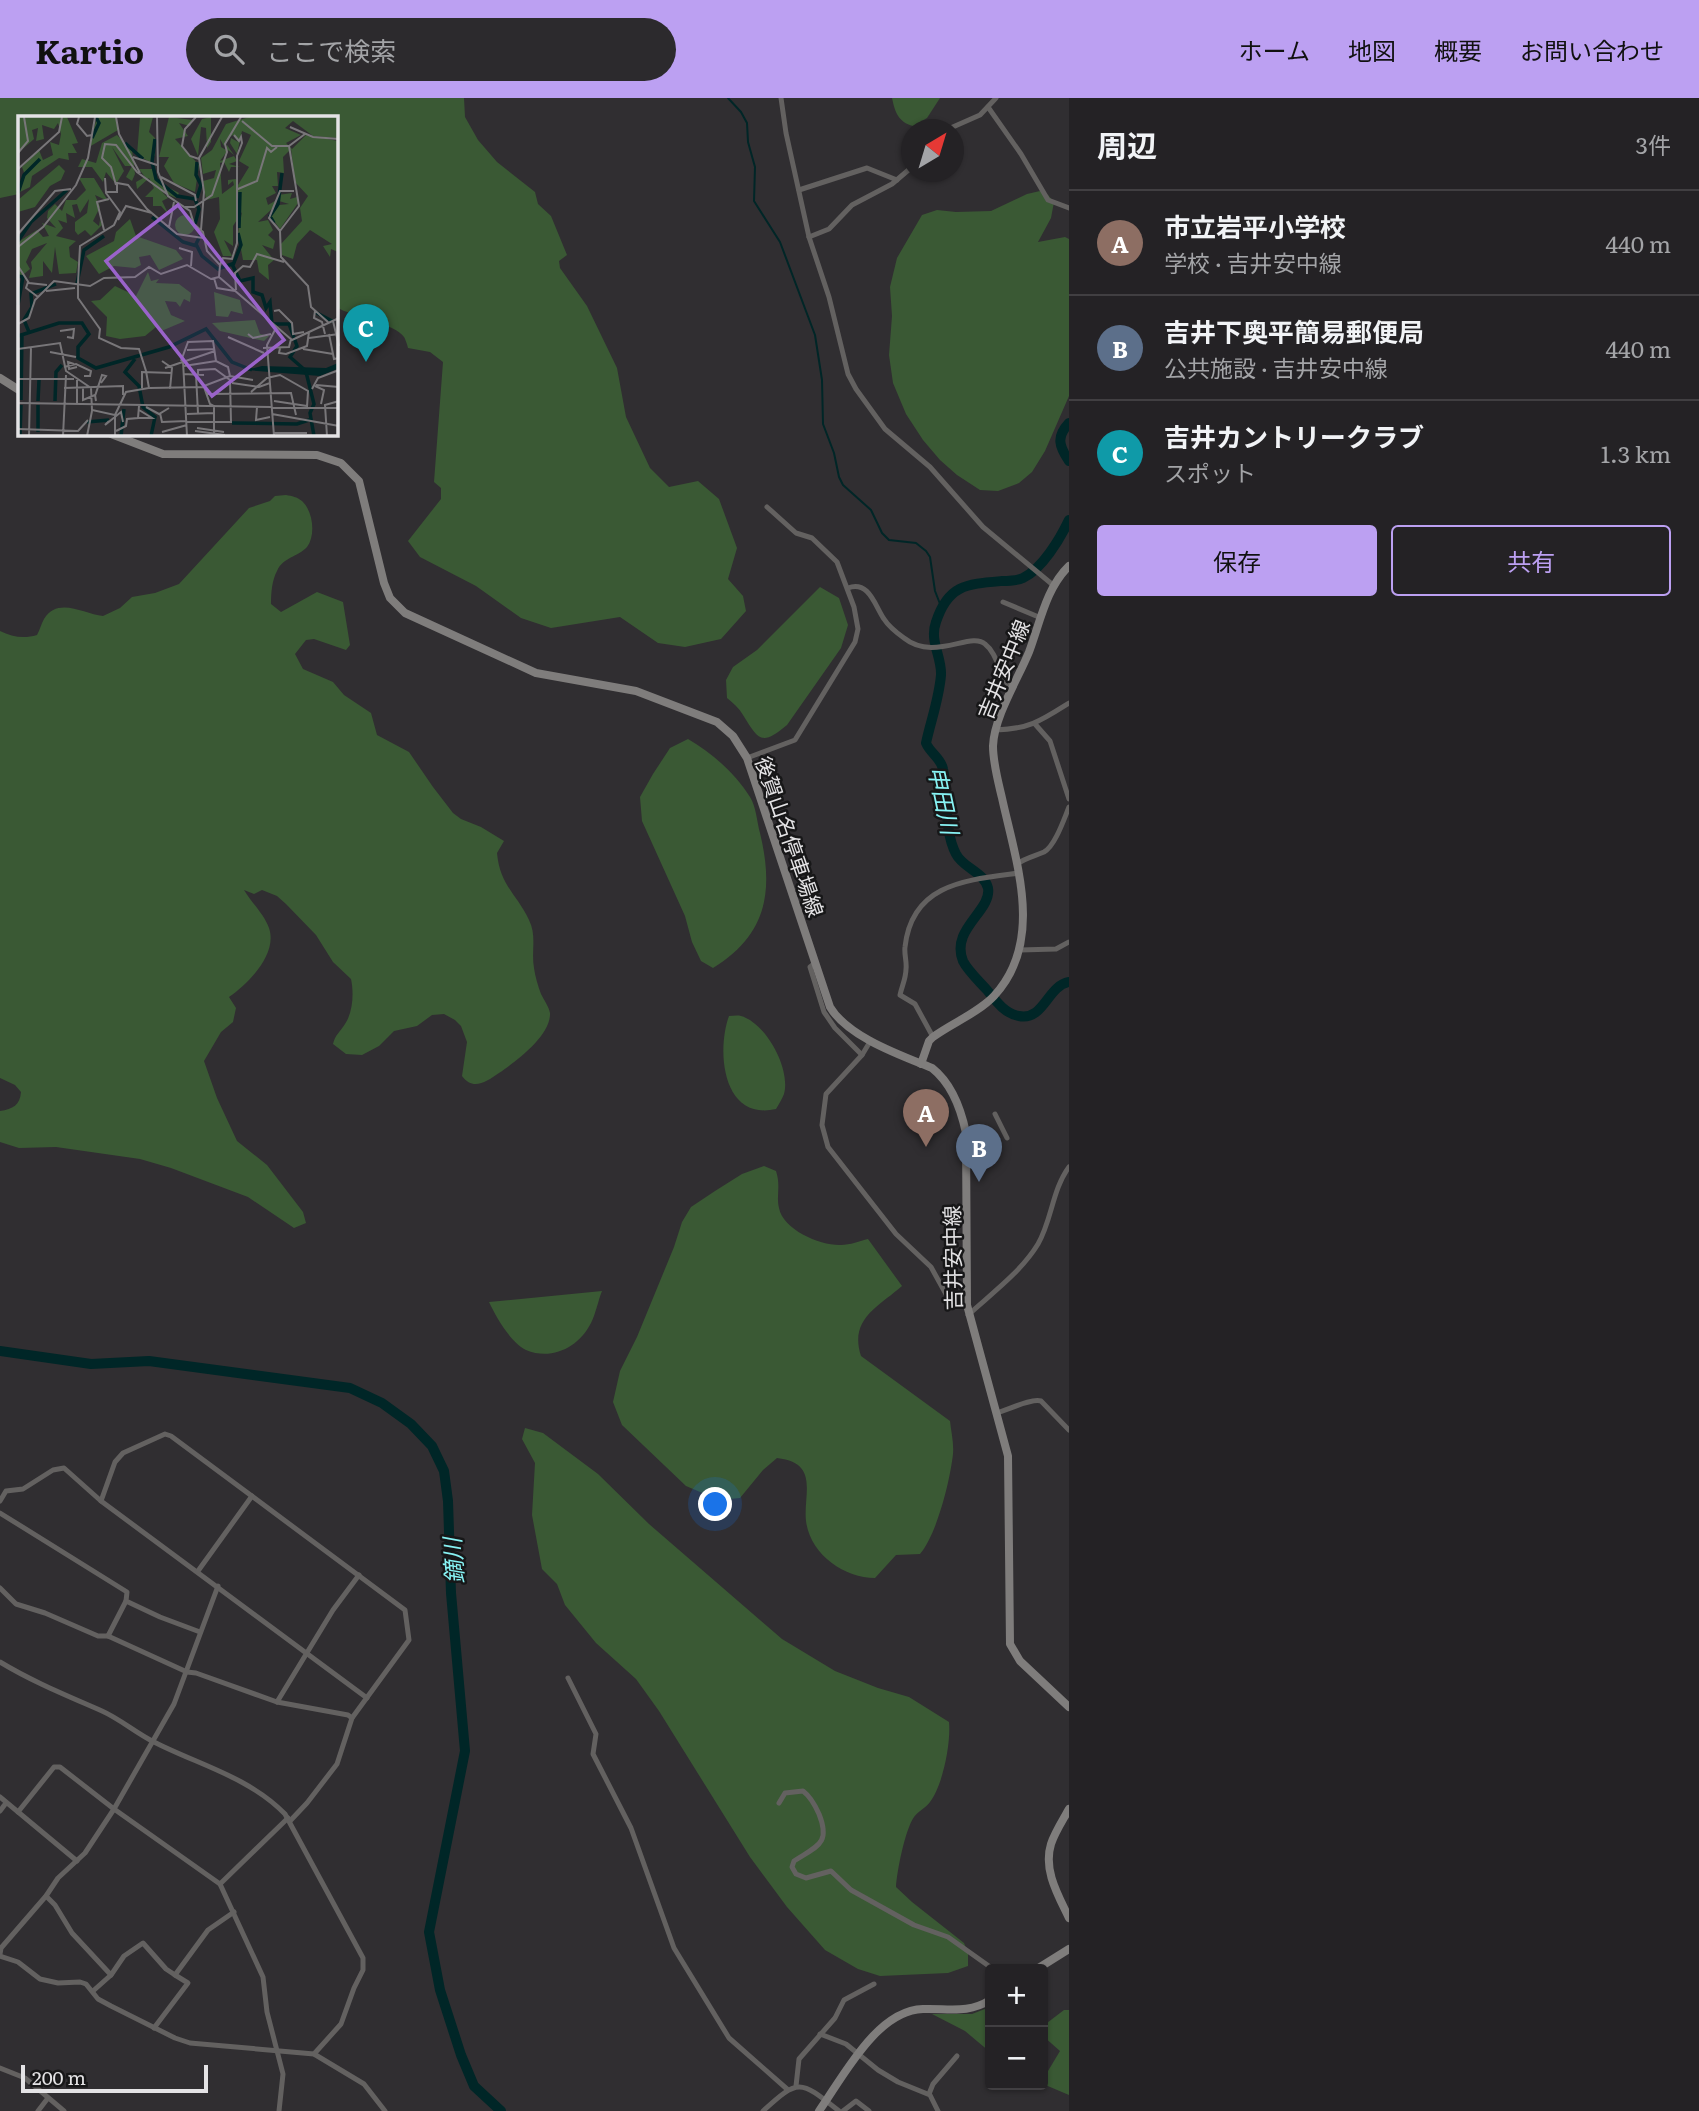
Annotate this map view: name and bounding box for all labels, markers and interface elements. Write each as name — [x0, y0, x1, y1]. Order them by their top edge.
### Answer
search box — [186, 18, 676, 81]
text: Kartio — [35, 25, 144, 74]
icon: search — [210, 30, 248, 68]
text: ここで検索 — [266, 30, 396, 69]
text: ホーム — [1239, 32, 1310, 67]
text: 地図 — [1348, 32, 1396, 67]
text: 概要 — [1434, 32, 1482, 67]
text: お問い合わせ — [1520, 32, 1664, 67]
inset map — [18, 116, 338, 436]
north arrow — [901, 119, 964, 182]
text: 周辺 — [1097, 122, 1157, 166]
text: 3件 — [1636, 127, 1671, 161]
text: 市立岩平小学校 — [1164, 206, 1346, 245]
text: A — [1111, 226, 1129, 260]
text: 440 m — [1605, 226, 1671, 260]
text: 学校 · 吉井安中線 — [1164, 245, 1342, 279]
pin: C — [343, 304, 389, 362]
text: 吉井下奥平簡易郵便局 — [1164, 311, 1424, 350]
text: B — [1112, 331, 1128, 365]
text: 440 m — [1605, 331, 1671, 365]
text: 公共施設 · 吉井安中線 — [1164, 350, 1388, 384]
text: 吉井カントリークラブ — [1164, 416, 1424, 455]
text: C — [1112, 436, 1128, 470]
text: 1.3 km — [1601, 436, 1671, 470]
text: スポット — [1164, 455, 1256, 489]
button: 保存 — [1097, 525, 1377, 596]
button: 共有 — [1391, 525, 1671, 596]
street label: 吉井安中線 — [968, 615, 1036, 723]
street label: 後賀山名停車場線 — [749, 752, 833, 920]
water label: 申田川 — [921, 763, 969, 840]
pin: A — [903, 1089, 949, 1147]
pin: B — [956, 1124, 1002, 1182]
street label: 吉井安中線 — [935, 1205, 967, 1311]
your location — [698, 1487, 732, 1521]
water label: 鏑川 — [433, 1534, 471, 1585]
map controls — [985, 1964, 1048, 2090]
button: + — [985, 1964, 1048, 2027]
button: − — [985, 2027, 1048, 2090]
scale bar — [21, 2062, 208, 2094]
text: 200 m — [32, 2063, 86, 2091]

